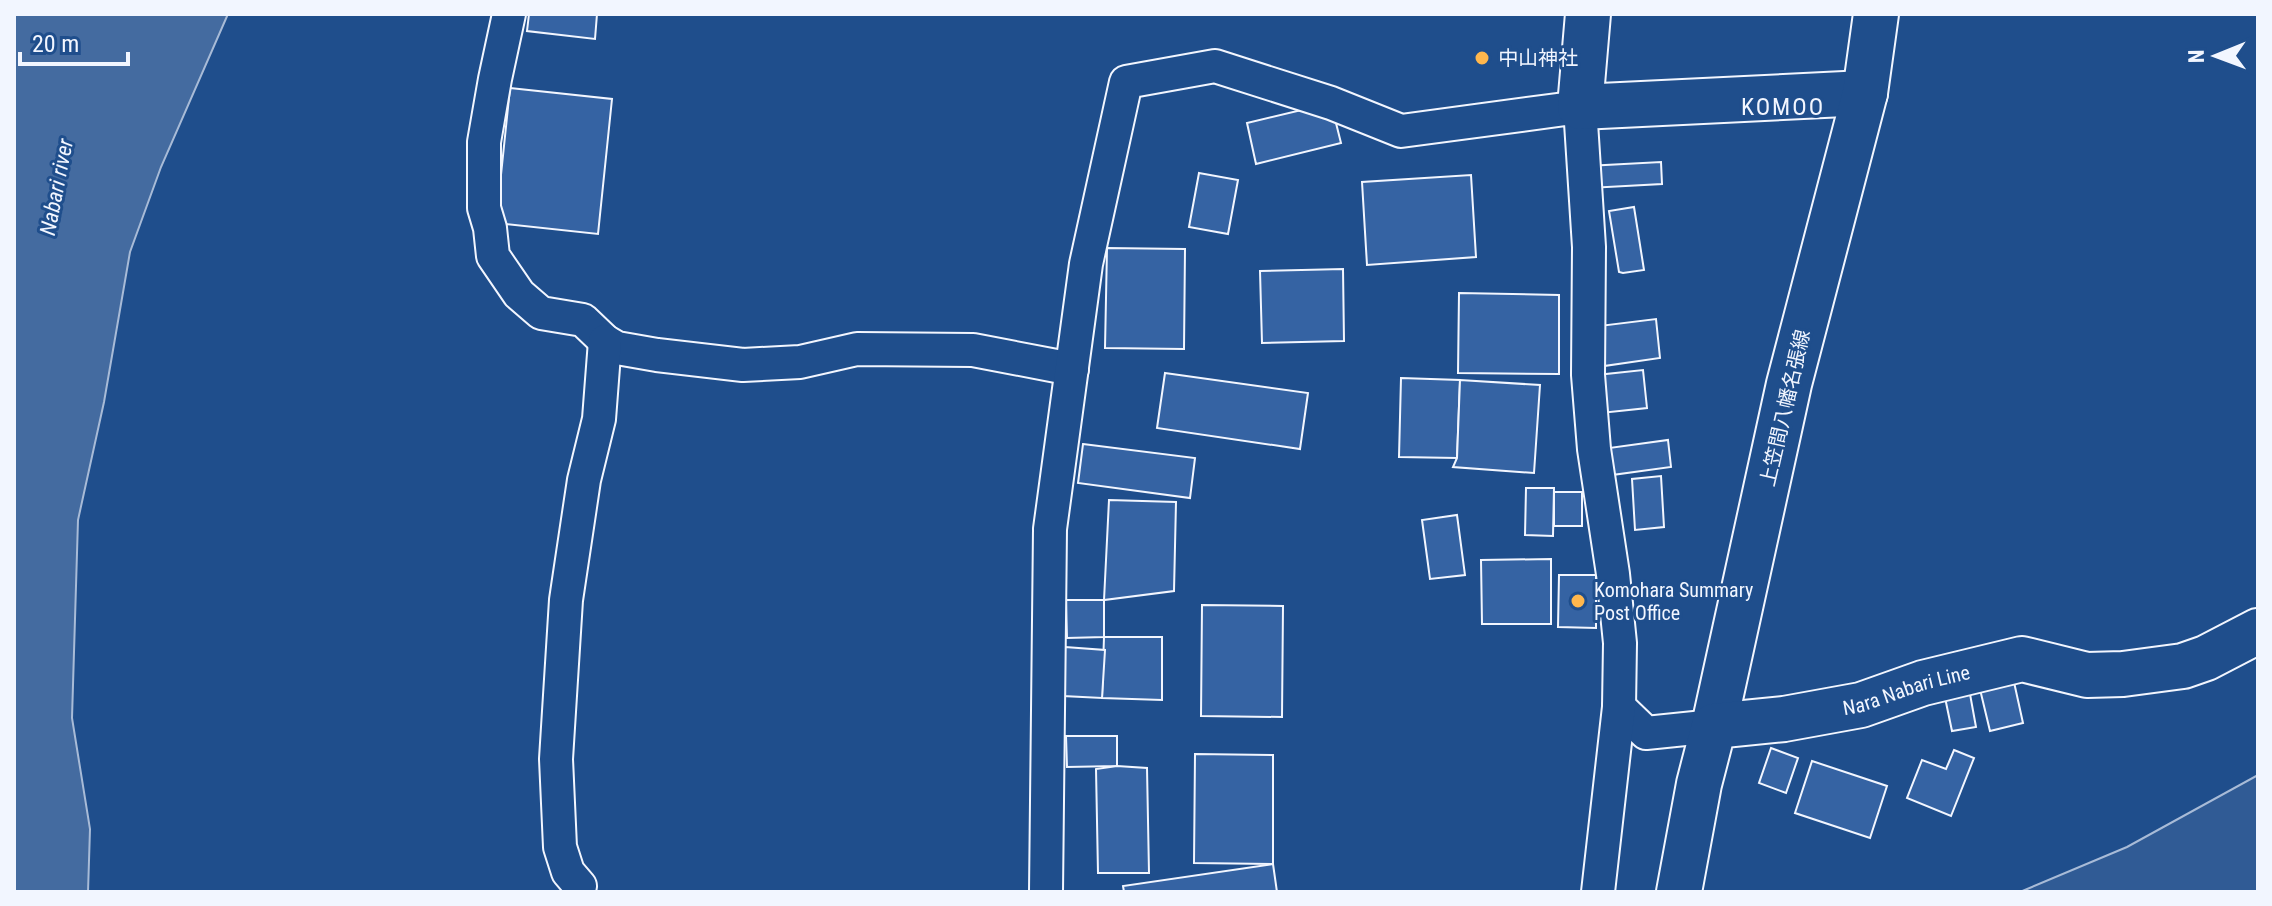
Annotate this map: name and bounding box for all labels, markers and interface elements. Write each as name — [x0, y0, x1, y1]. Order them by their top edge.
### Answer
scale bar — [20, 16, 128, 66]
north arrow — [2176, 16, 2256, 96]
text: 20 m — [32, 30, 79, 58]
place label: 中山神社 — [1498, 46, 1578, 70]
marker: 中山神社 — [1473, 49, 1491, 67]
text: N — [2184, 49, 2209, 63]
district label: KOMOO — [1741, 93, 1825, 121]
water label: Nabari river — [35, 136, 78, 237]
street label: 上笠間八幡名張線 — [1755, 327, 1815, 489]
place label: Komohara Summary Post Office — [1594, 578, 1753, 625]
marker: Komohara Summary Post Office — [1569, 592, 1587, 610]
street label: Nara Nabari Line — [1841, 660, 1972, 720]

